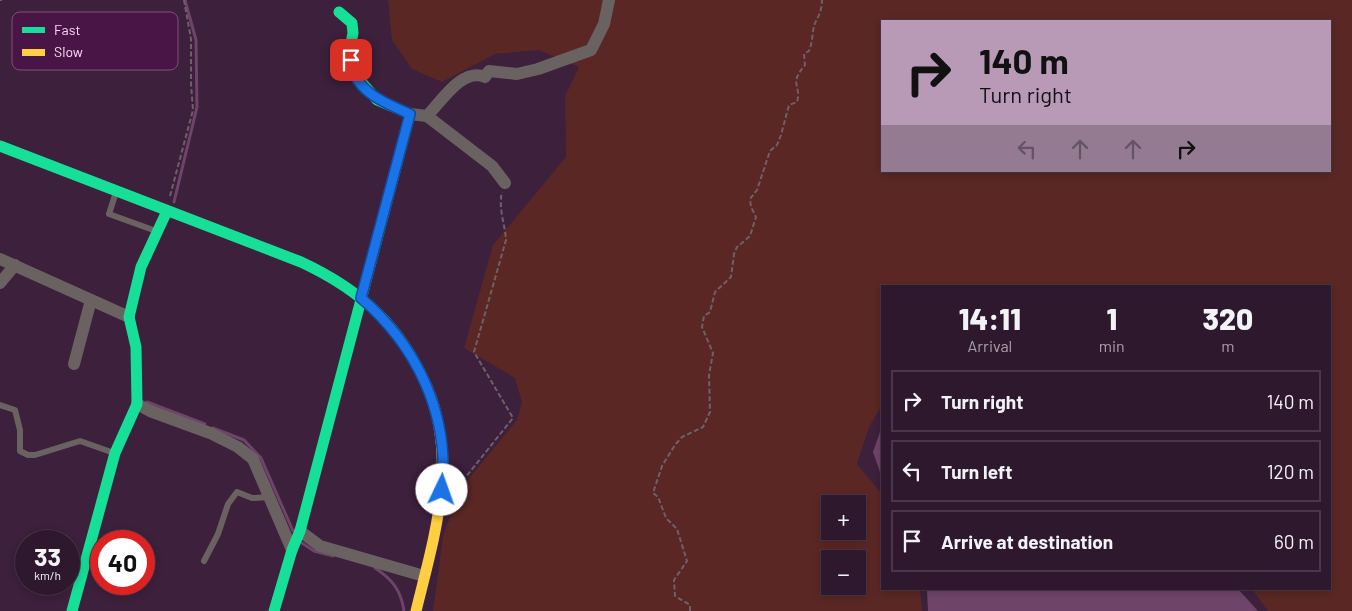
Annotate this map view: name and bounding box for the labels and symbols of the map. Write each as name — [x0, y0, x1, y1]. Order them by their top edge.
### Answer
legend — [12, 12, 178, 70]
text: Fast — [54, 21, 80, 38]
pin — [330, 39, 372, 81]
text: Slow — [54, 43, 83, 60]
position arrow — [415, 463, 467, 515]
speed limit sign: 40 — [90, 530, 155, 595]

